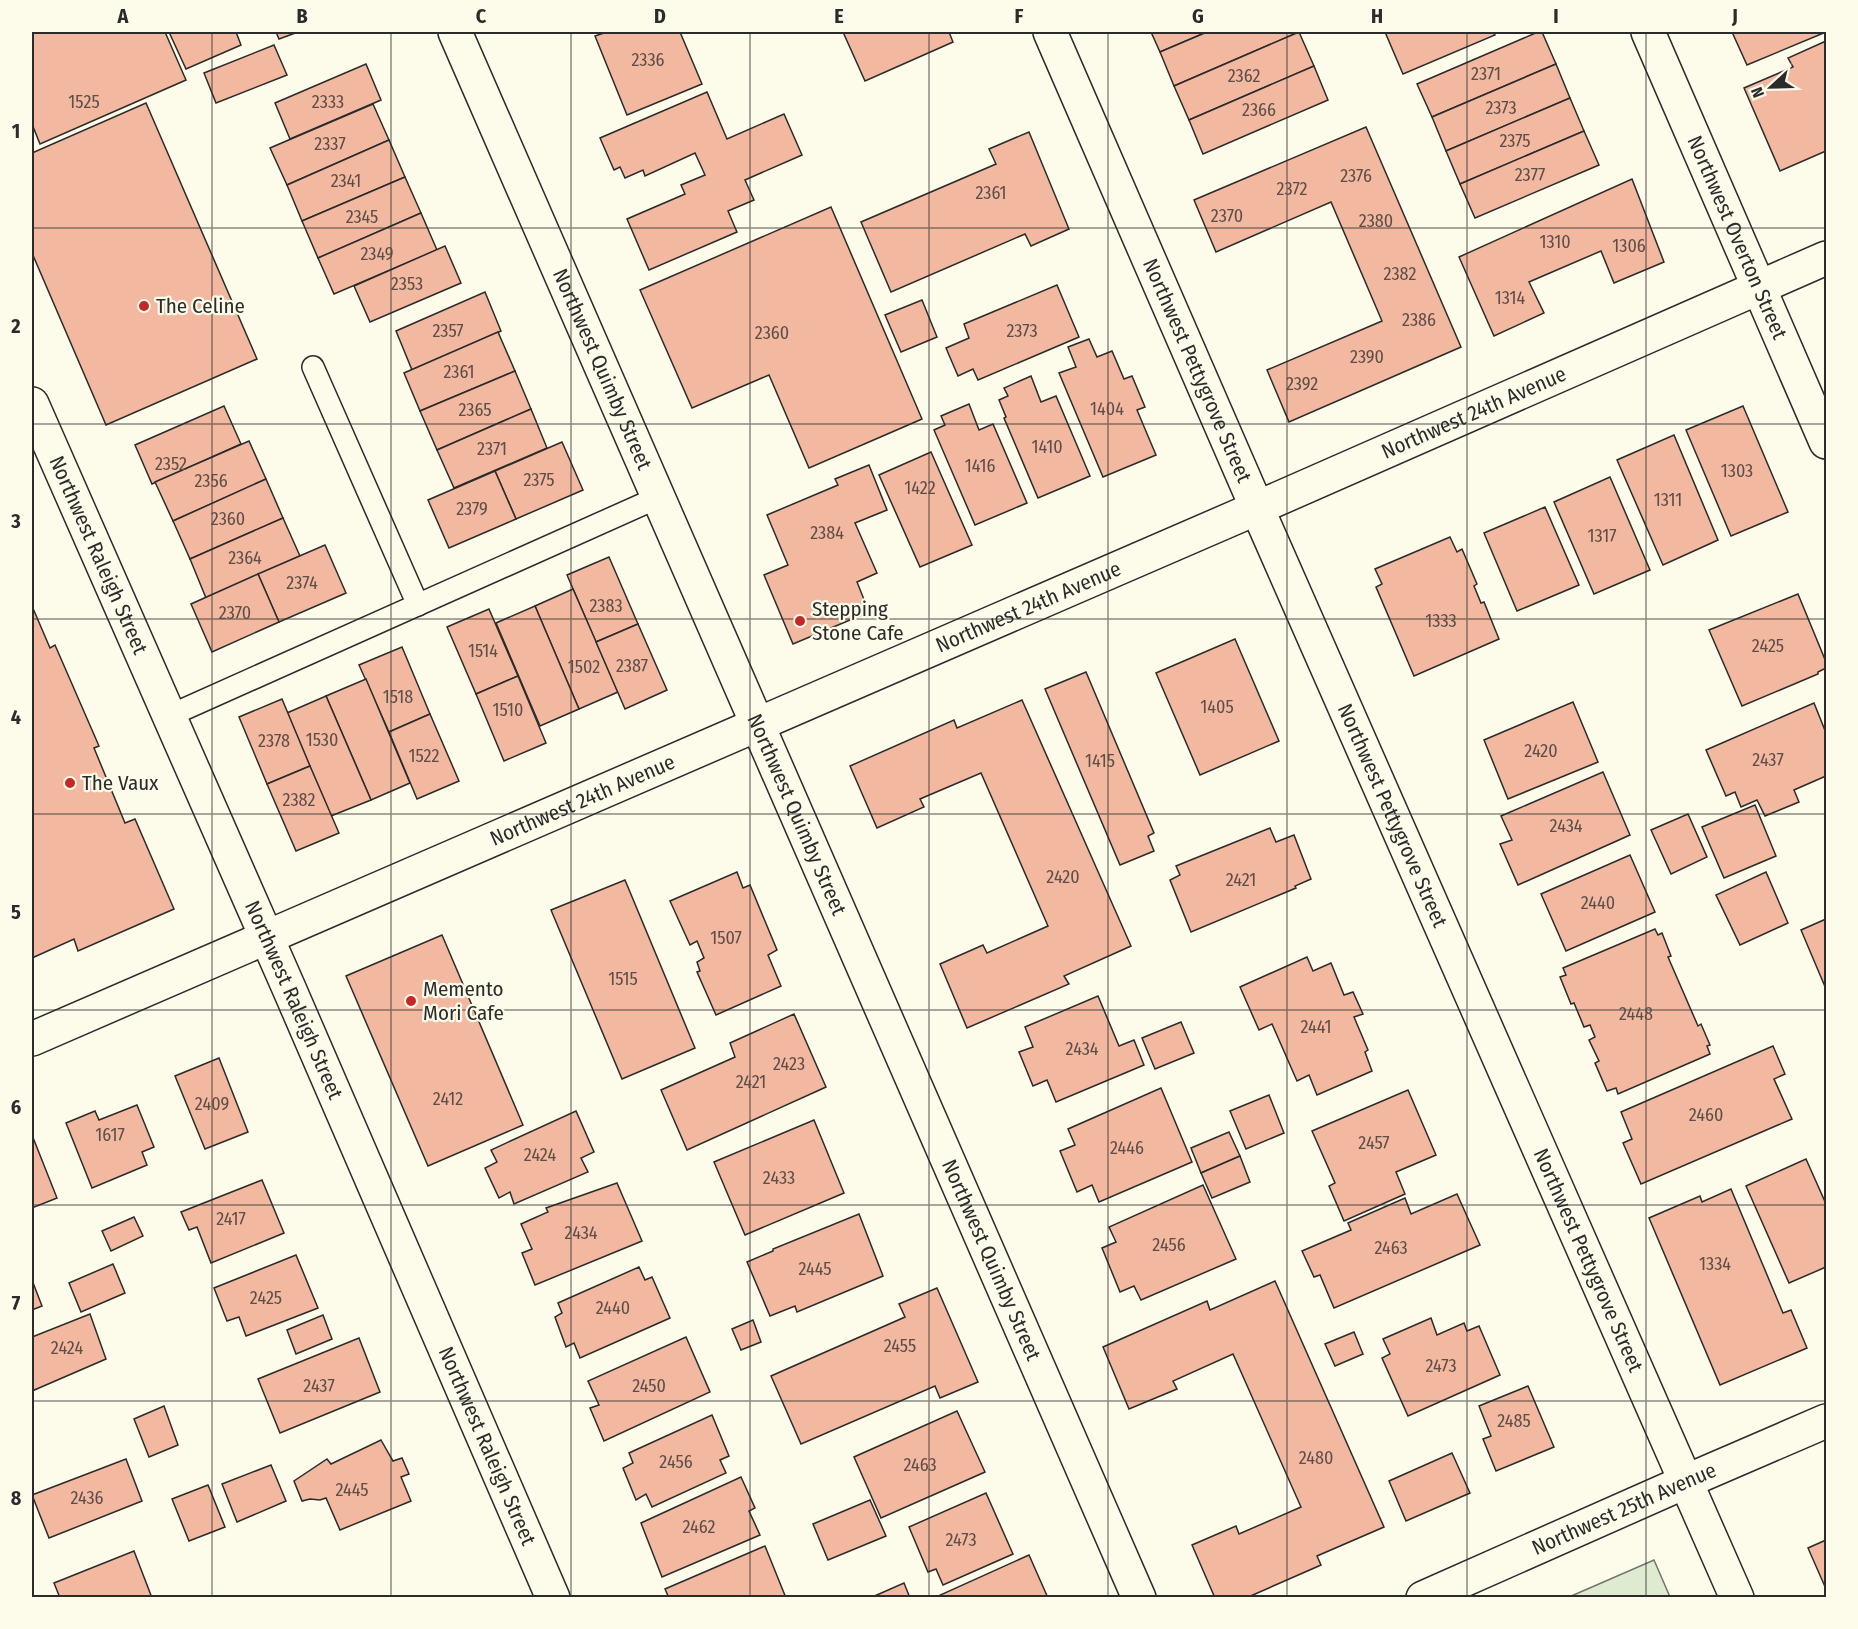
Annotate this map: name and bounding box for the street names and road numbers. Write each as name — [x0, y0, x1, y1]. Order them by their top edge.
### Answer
street label: Northwest Overton Street — [1682, 132, 1793, 343]
street label: Northwest Pettygrove Street — [1137, 254, 1257, 486]
street label: Northwest Quimby Street — [547, 265, 658, 474]
street label: Northwest 24th Avenue — [1378, 361, 1570, 465]
street label: Northwest Raleigh Street — [43, 452, 153, 658]
street label: Northwest 24th Avenue — [932, 556, 1125, 659]
street label: Northwest Pettygrove Street — [1332, 700, 1453, 931]
street label: Northwest Quimby Street — [742, 710, 852, 919]
street label: Northwest 24th Avenue — [486, 749, 679, 852]
street label: Northwest Raleigh Street — [239, 897, 349, 1103]
street label: Northwest Pettygrove Street — [1528, 1144, 1649, 1376]
street label: Northwest Quimby Street — [936, 1155, 1047, 1365]
street label: Northwest Raleigh Street — [433, 1343, 542, 1549]
street label: Northwest 25th Avenue — [1528, 1457, 1720, 1561]

